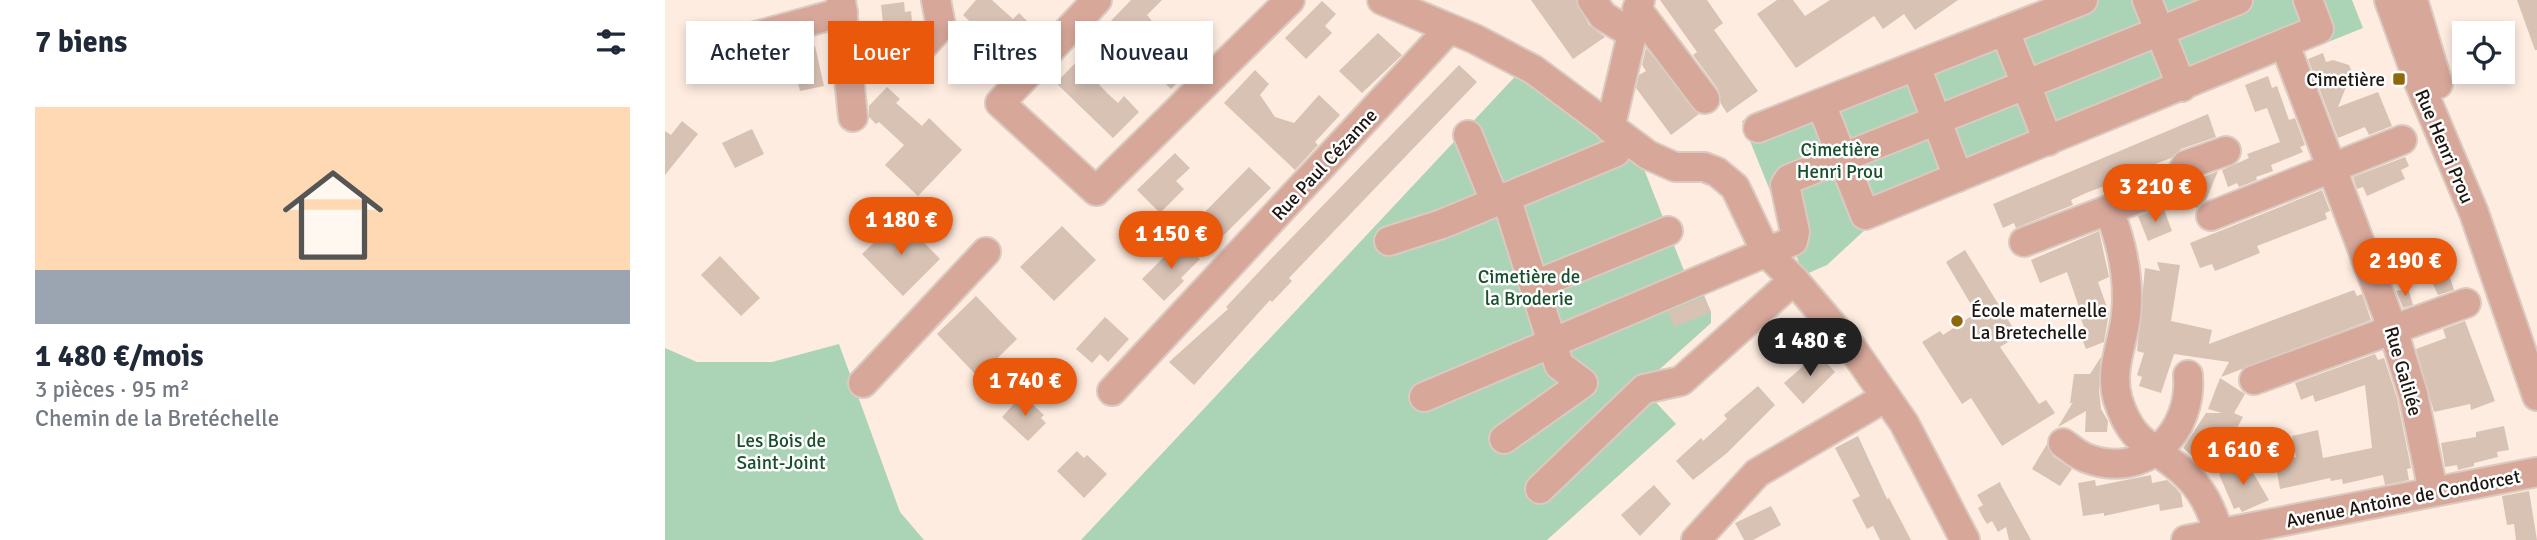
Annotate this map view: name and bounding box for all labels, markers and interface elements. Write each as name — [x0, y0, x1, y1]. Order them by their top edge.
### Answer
chip: Acheter — [686, 21, 814, 84]
chip: Louer — [828, 21, 934, 84]
chip: Filtres — [948, 21, 1061, 84]
chip: Nouveau — [1075, 21, 1213, 84]
map controls — [2452, 21, 2515, 84]
button: locate — [2452, 21, 2515, 84]
icon: filters — [592, 23, 630, 61]
text: 7 biens — [35, 24, 127, 61]
place label: Cimetière — [2306, 68, 2385, 92]
marker: Cimetière — [2391, 71, 2407, 87]
street label: Rue Henri Prou — [2409, 86, 2479, 207]
street label: Rue Paul Cézanne — [1267, 104, 1383, 226]
park label: Cimetière Henri Prou — [1797, 138, 1883, 184]
icon: home — [270, 152, 396, 278]
pin: 3 210 € — [2090, 164, 2220, 224]
text: 3 210 € — [2119, 172, 2191, 201]
pin: 1 180 € — [836, 198, 966, 257]
text: 1 180 € — [865, 205, 937, 234]
pin: 1 150 € — [1106, 212, 1236, 271]
text: 1 150 € — [1135, 219, 1207, 248]
pin: 2 190 € — [2340, 238, 2470, 298]
text: 2 190 € — [2369, 246, 2441, 275]
park label: Cimetière de la Broderie — [1478, 265, 1580, 311]
place label: École maternelle La Bretechelle — [1971, 299, 2107, 345]
marker: École maternelle La Bretechelle — [1949, 313, 1965, 329]
pin: 1 480 € — [1745, 318, 1875, 378]
street label: Rue Galilée — [2379, 324, 2427, 419]
text: 1 480 € — [1774, 326, 1846, 355]
text: 1 480 €/mois — [35, 338, 204, 375]
pin: 1 740 € — [960, 358, 1090, 418]
text: 1 740 € — [989, 366, 1061, 395]
text: 3 pièces · 95 m² — [35, 375, 190, 404]
text: Chemin de la Bretéchelle — [35, 404, 279, 433]
pin: 1 610 € — [2178, 428, 2308, 487]
park label: Les Bois de Saint-Joint — [736, 429, 826, 475]
text: 1 610 € — [2207, 435, 2279, 464]
street label: Avenue Antoine de Condorcet — [2284, 464, 2523, 533]

